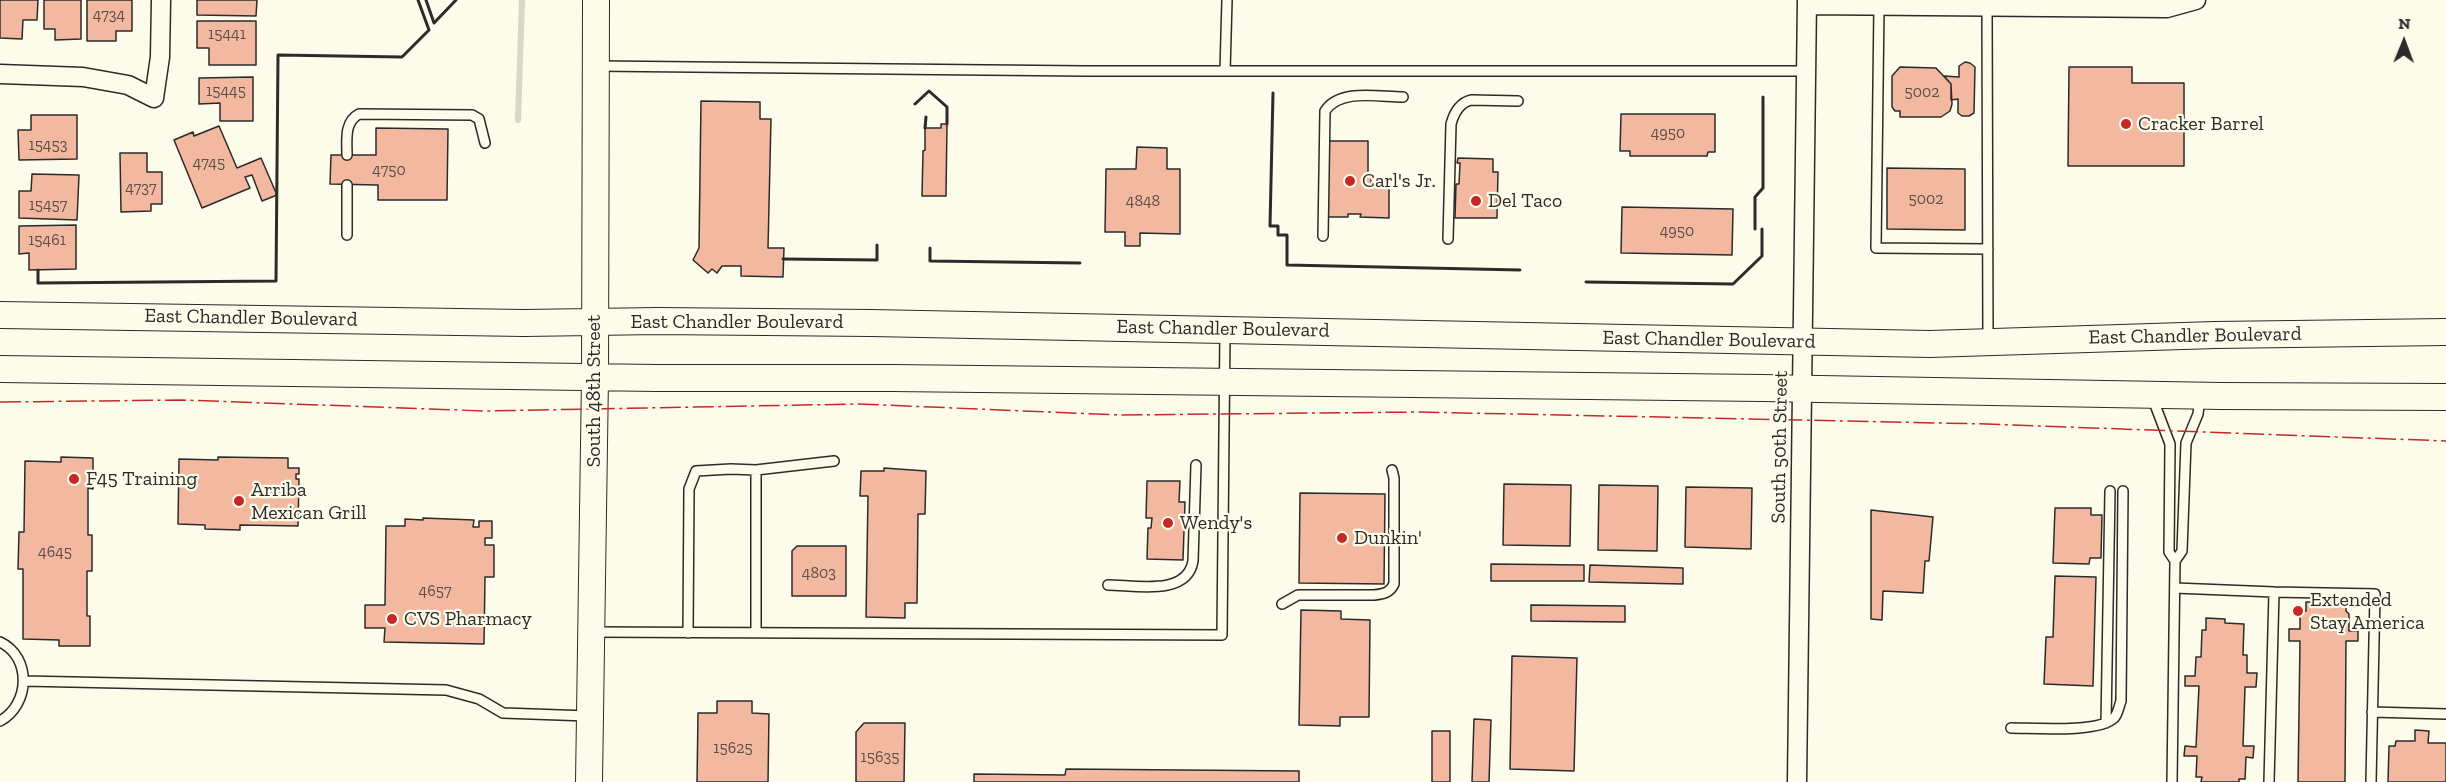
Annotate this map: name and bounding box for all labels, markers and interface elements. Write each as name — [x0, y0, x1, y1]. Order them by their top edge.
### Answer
house number: 4734 — [93, 5, 125, 25]
north arrow — [2374, 12, 2434, 72]
text: N — [2398, 14, 2411, 33]
house number: 15441 — [208, 24, 246, 44]
house number: 15445 — [206, 81, 246, 101]
house number: 5002 — [1905, 82, 1939, 102]
place label: Cracker Barrel — [2138, 112, 2264, 136]
marker: Cracker Barrel — [2119, 117, 2133, 131]
house number: 4950 — [1651, 123, 1685, 143]
house number: 15453 — [29, 135, 67, 155]
house number: 4745 — [193, 153, 225, 173]
house number: 4750 — [372, 160, 406, 180]
place label: Carl's Jr. — [1362, 169, 1436, 193]
marker: Carl's Jr. — [1343, 174, 1357, 188]
house number: 4737 — [125, 178, 157, 198]
place label: Del Taco — [1488, 189, 1562, 213]
house number: 5002 — [1909, 189, 1943, 209]
house number: 4848 — [1126, 191, 1160, 211]
marker: Del Taco — [1469, 194, 1483, 208]
house number: 15457 — [29, 195, 67, 215]
house number: 4950 — [1660, 221, 1694, 241]
house number: 15461 — [28, 230, 66, 250]
street label: East Chandler Boulevard — [144, 304, 358, 332]
street label: East Chandler Boulevard — [630, 310, 844, 334]
street label: South 48th Street — [582, 315, 606, 467]
street label: East Chandler Boulevard — [1116, 315, 1330, 343]
street label: East Chandler Boulevard — [2088, 322, 2302, 350]
street label: East Chandler Boulevard — [1602, 326, 1816, 354]
street label: South 50th Street — [1767, 370, 1793, 524]
place label: F45 Training — [86, 467, 198, 491]
marker: F45 Training — [67, 472, 81, 486]
place label: Arriba Mexican Grill — [251, 478, 367, 525]
marker: Arriba Mexican Grill — [232, 494, 246, 508]
place label: Wendy's — [1180, 511, 1252, 535]
marker: Wendy's — [1161, 516, 1175, 530]
place label: Dunkin' — [1354, 526, 1422, 550]
marker: Dunkin' — [1335, 531, 1349, 545]
house number: 4645 — [38, 542, 72, 562]
house number: 4803 — [802, 563, 836, 583]
house number: 4657 — [419, 581, 451, 601]
place label: Extended Stay America — [2310, 588, 2425, 635]
marker: Extended Stay America — [2291, 604, 2305, 618]
place label: CVS Pharmacy — [404, 607, 532, 631]
marker: CVS Pharmacy — [385, 612, 399, 626]
house number: 15625 — [713, 738, 753, 758]
house number: 15635 — [861, 747, 899, 767]

